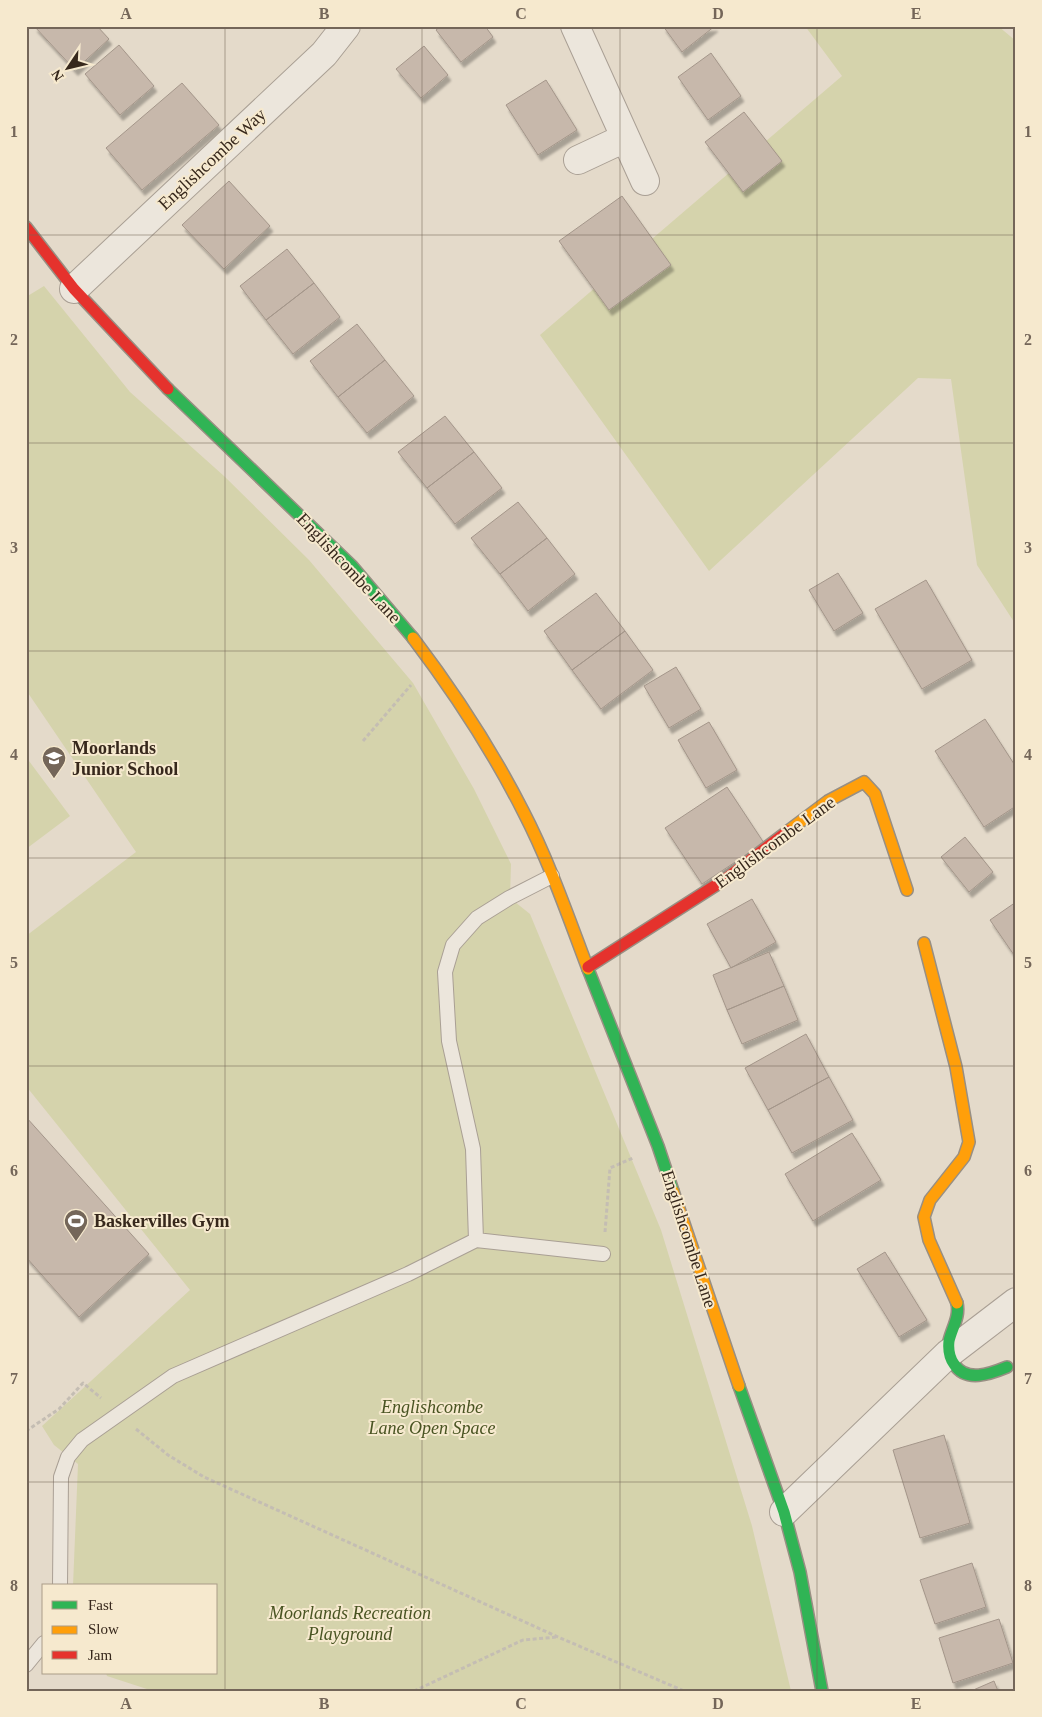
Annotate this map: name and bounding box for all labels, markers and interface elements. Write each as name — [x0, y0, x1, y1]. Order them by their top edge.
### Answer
text: A — [120, 5, 132, 22]
text: B — [319, 5, 330, 22]
text: C — [515, 5, 527, 22]
text: D — [712, 5, 724, 22]
text: E — [911, 5, 921, 22]
north arrow — [42, 42, 92, 92]
text: N — [49, 67, 67, 84]
street label: Englishcombe Way — [154, 104, 270, 214]
text: 1 — [10, 123, 18, 140]
text: 1 — [1024, 123, 1032, 140]
text: 2 — [10, 331, 18, 348]
text: 2 — [1024, 331, 1032, 348]
street label: Englishcombe Lane — [293, 509, 405, 627]
text: 3 — [10, 539, 18, 556]
text: 3 — [1024, 539, 1032, 556]
place label: Moorlands Junior School — [72, 738, 178, 779]
school or university icon: Moorlands Junior School — [41, 745, 67, 779]
text: 4 — [10, 746, 18, 763]
text: 4 — [1024, 746, 1032, 763]
street label: Englishcombe Lane — [711, 792, 839, 892]
text: 5 — [10, 954, 18, 971]
text: 5 — [1024, 954, 1032, 971]
text: 6 — [10, 1162, 18, 1179]
text: 6 — [1024, 1162, 1032, 1179]
street label: Englishcombe Lane — [657, 1168, 721, 1310]
sports icon: Baskervilles Gym — [63, 1208, 89, 1242]
place label: Baskervilles Gym — [94, 1211, 230, 1231]
text: 7 — [10, 1370, 18, 1387]
text: 7 — [1024, 1370, 1032, 1387]
park label: Englishcombe Lane Open Space — [368, 1397, 495, 1438]
text: 8 — [10, 1577, 18, 1594]
text: 8 — [1024, 1577, 1032, 1594]
legend — [42, 1584, 218, 1674]
text: Fast — [88, 1597, 114, 1613]
park label: Moorlands Recreation Playground — [268, 1603, 431, 1644]
text: Slow — [88, 1621, 119, 1637]
text: Jam — [88, 1647, 112, 1663]
text: A — [120, 1695, 132, 1712]
text: B — [319, 1695, 330, 1712]
text: C — [515, 1695, 527, 1712]
text: D — [712, 1695, 724, 1712]
text: E — [911, 1695, 921, 1712]

